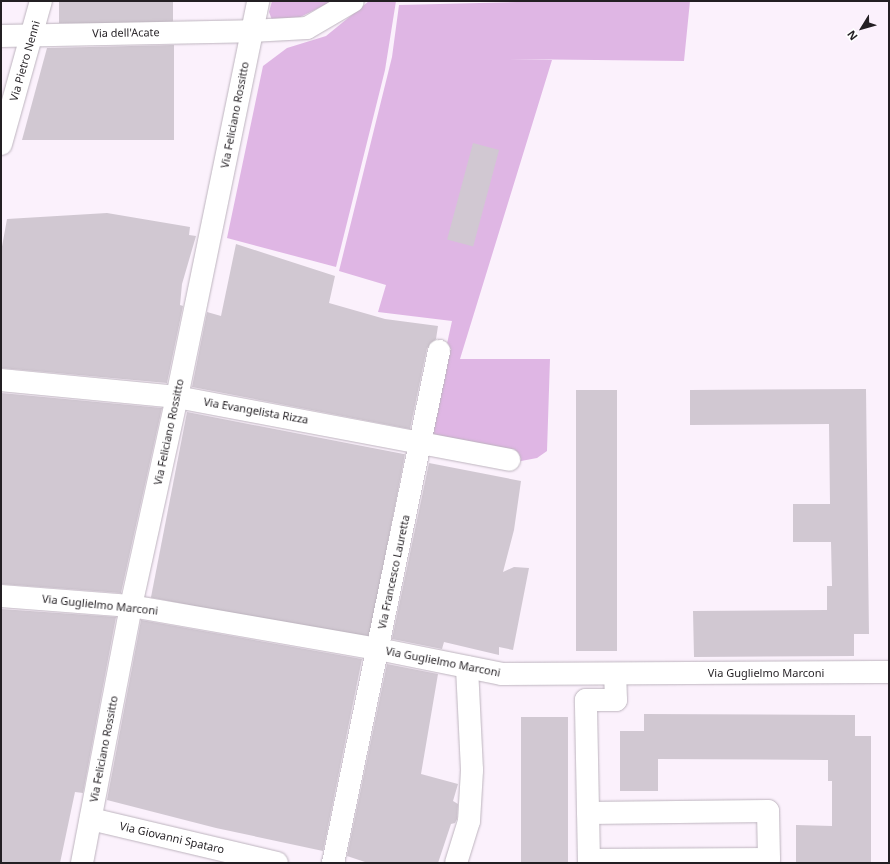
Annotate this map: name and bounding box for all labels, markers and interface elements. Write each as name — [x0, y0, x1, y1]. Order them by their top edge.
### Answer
north arrow — [842, 8, 882, 48]
street label: Via Pietro Nenni — [7, 19, 43, 103]
street label: Via dell'Acate — [92, 26, 160, 40]
text: N — [843, 27, 861, 44]
street label: Via Feliciano Rossitto — [218, 61, 252, 169]
street label: Via Feliciano Rossitto — [151, 378, 187, 486]
street label: Via Evangelista Rizza — [203, 395, 309, 427]
street label: Via Francesco Lauretta — [375, 514, 413, 630]
street label: Via Guglielmo Marconi — [41, 592, 159, 618]
street label: Via Guglielmo Marconi — [385, 644, 501, 680]
street label: Via Guglielmo Marconi — [708, 666, 824, 680]
street label: Via Feliciano Rossitto — [87, 695, 121, 803]
street label: Via Giovanni Spataro — [118, 820, 226, 856]

